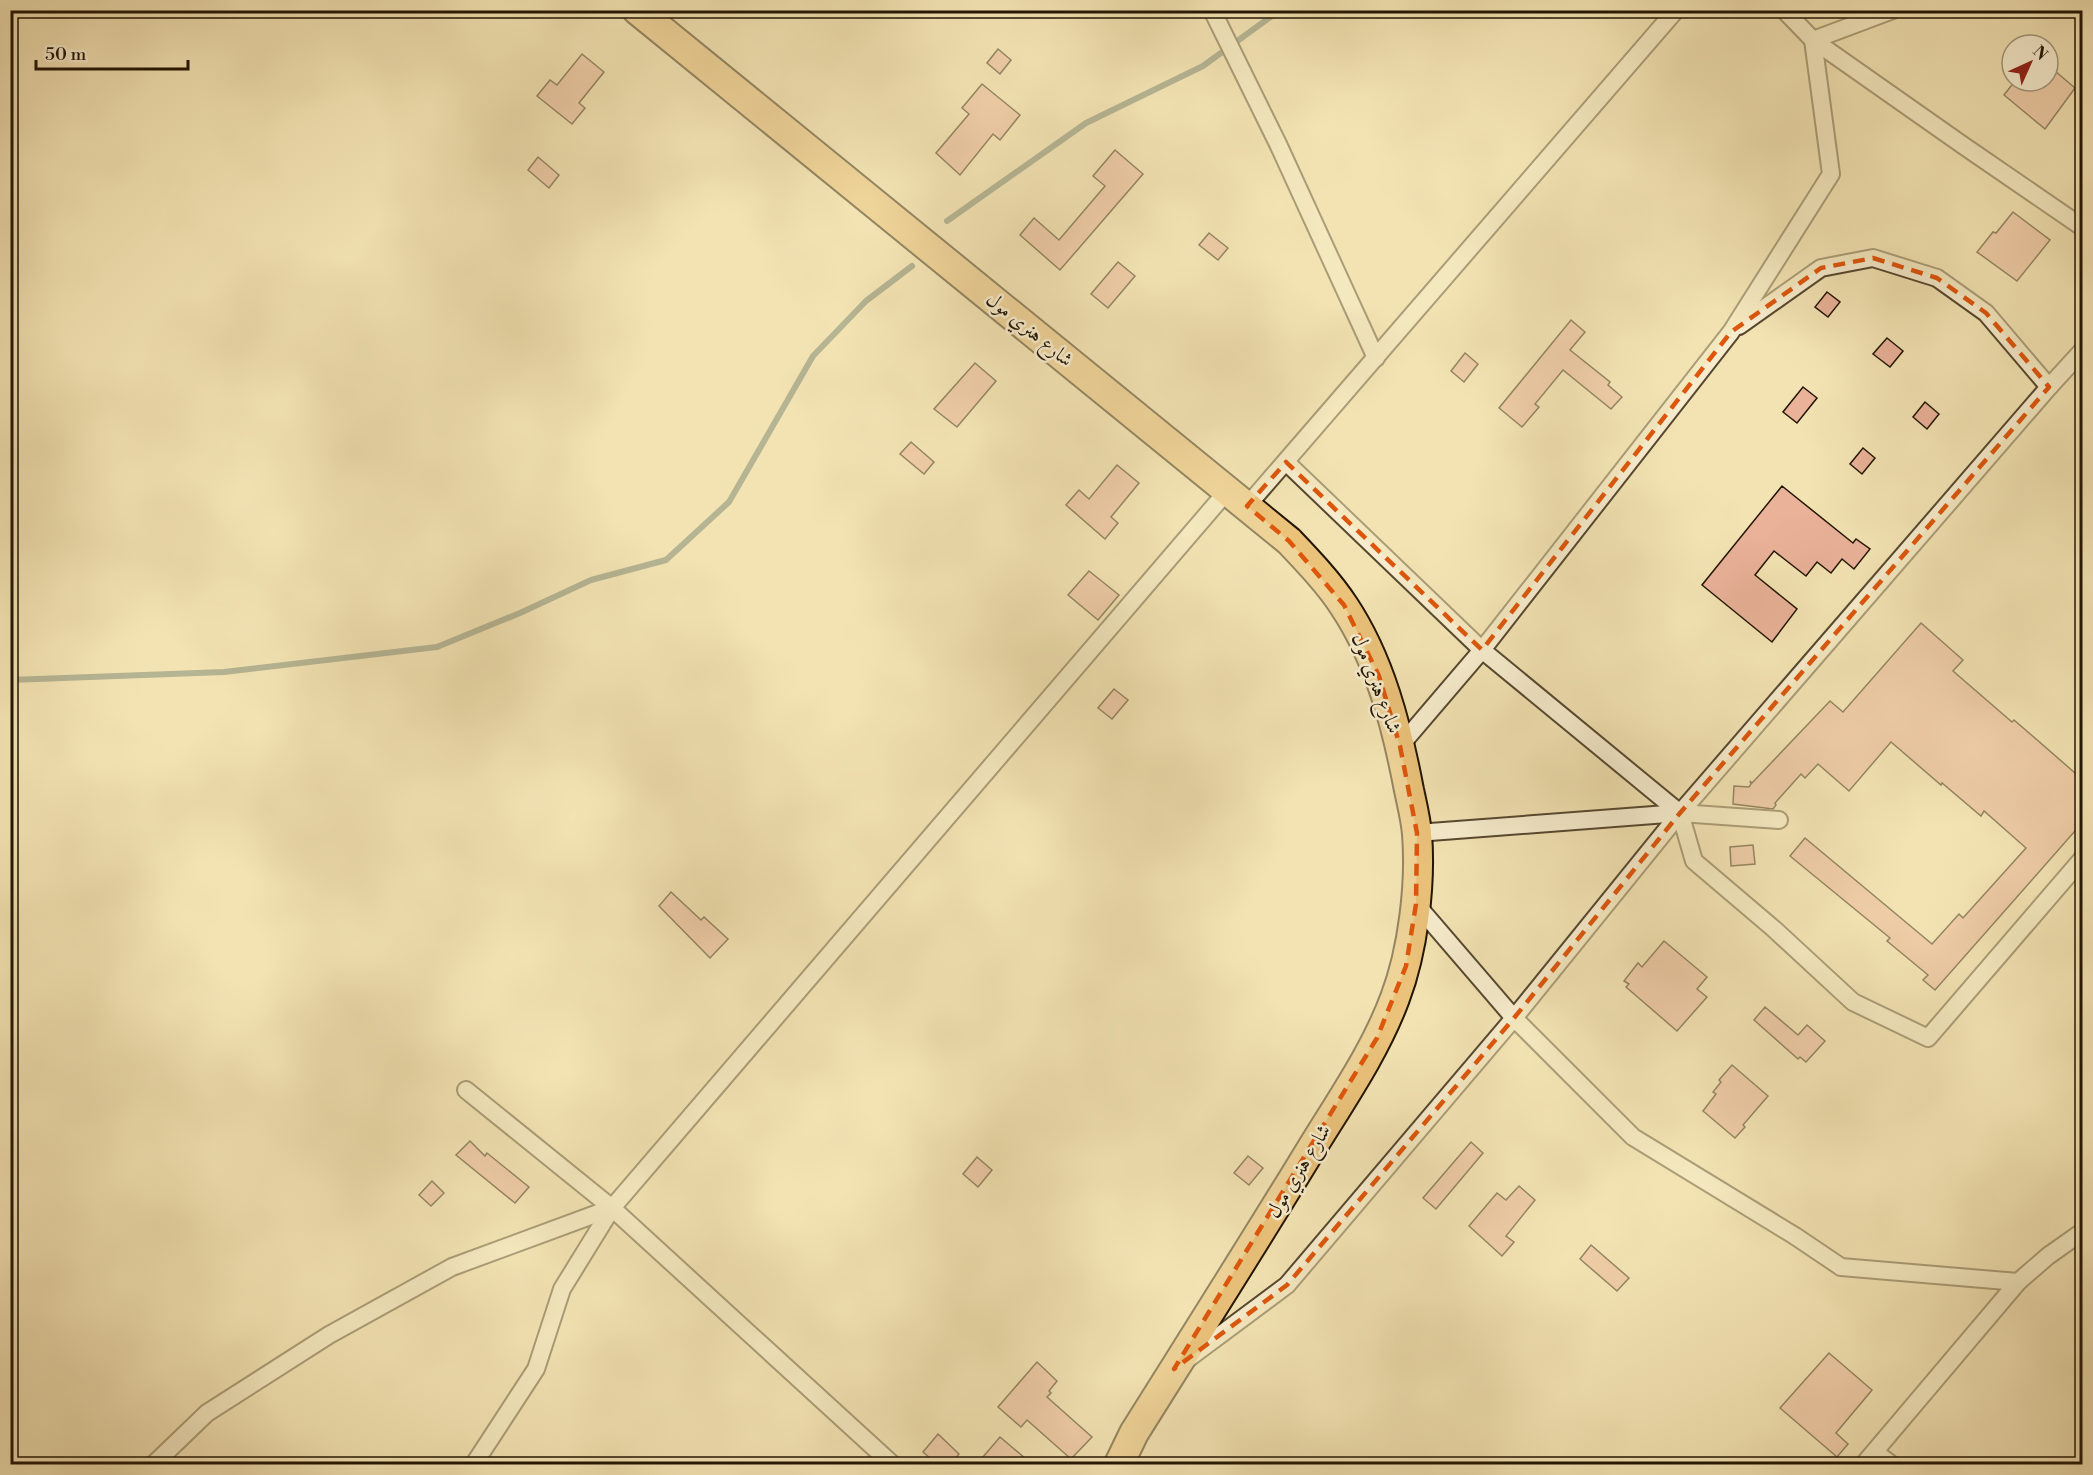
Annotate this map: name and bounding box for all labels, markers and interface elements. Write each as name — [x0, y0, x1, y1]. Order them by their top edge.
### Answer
scale bar — [36, 33, 188, 71]
north arrow — [2000, 33, 2060, 93]
text: N — [2028, 42, 2052, 65]
text: 50 m — [45, 43, 87, 66]
street label: شارع هنري مول — [978, 287, 1078, 376]
street label: شارع هنري مول — [1341, 630, 1406, 738]
street label: شارع هنري مول — [1262, 1120, 1340, 1225]

